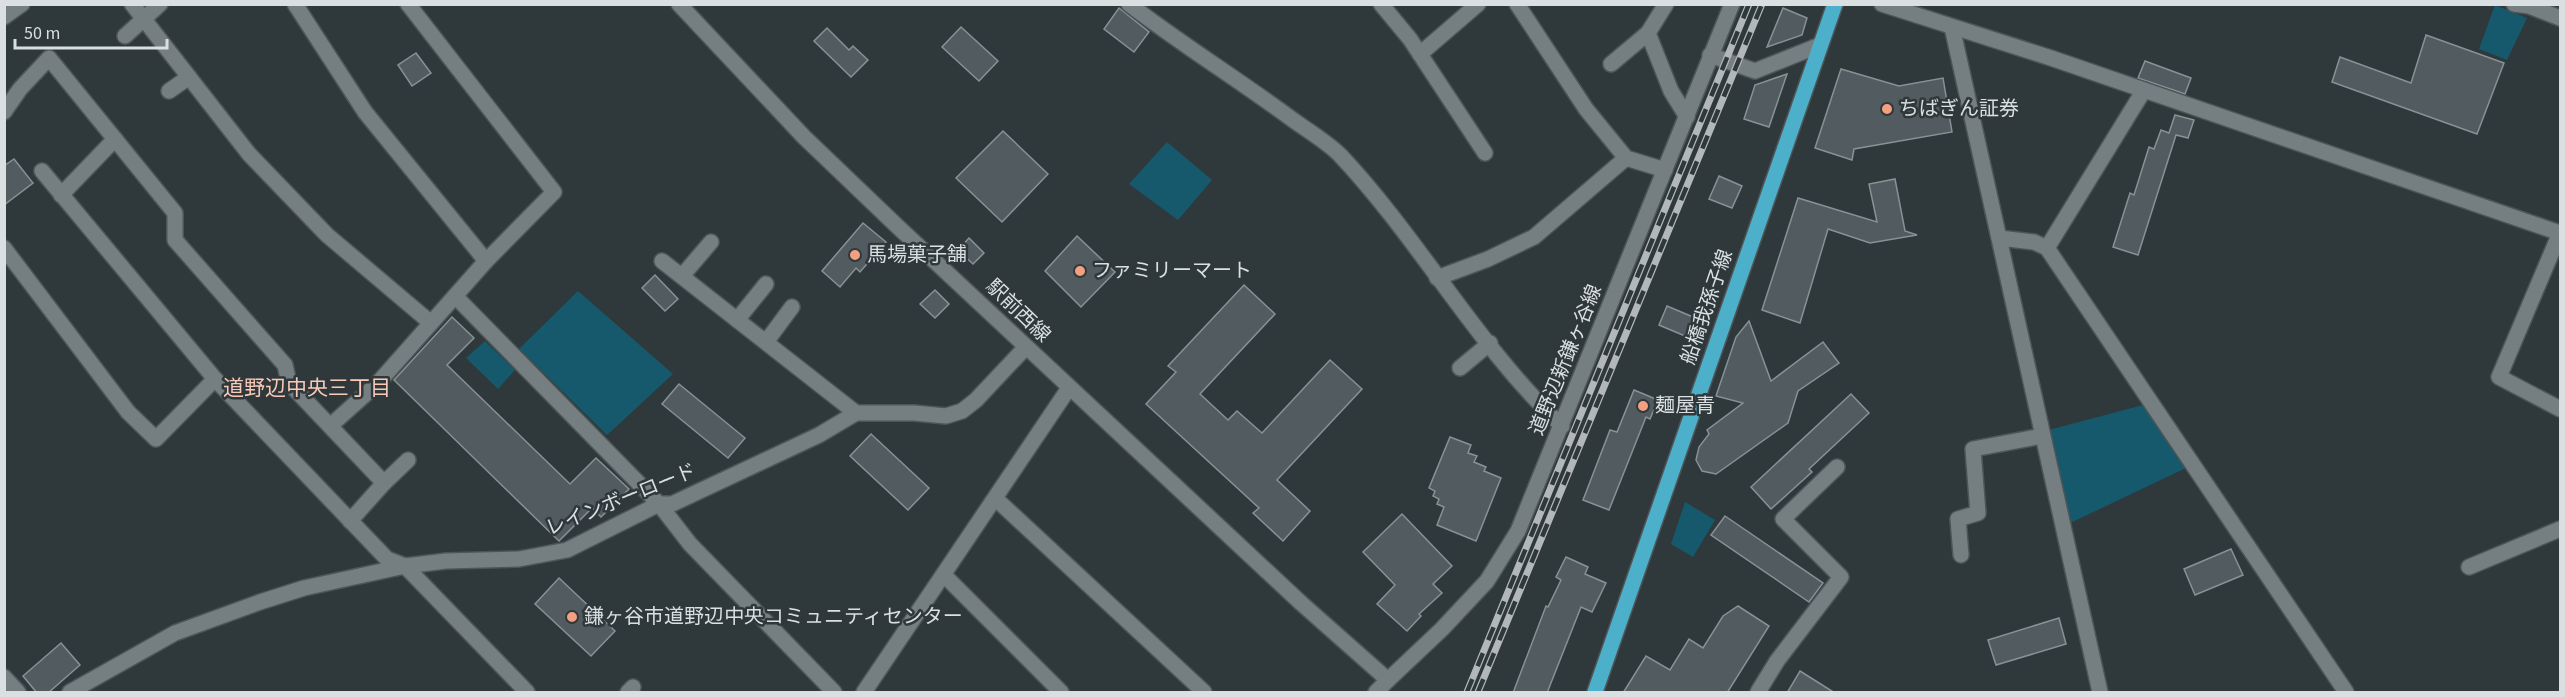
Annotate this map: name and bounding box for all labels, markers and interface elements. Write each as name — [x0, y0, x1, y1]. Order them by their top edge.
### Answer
scale bar — [15, 12, 166, 50]
text: 50 m — [24, 21, 60, 46]
place label: ちばぎん証券 — [1899, 95, 2019, 123]
marker: ちばぎん証券 — [1880, 102, 1894, 116]
place label: 馬場菓子舗 — [867, 241, 967, 269]
street label: 船橋我孫子線 — [1674, 246, 1740, 368]
marker: 馬場菓子舗 — [848, 248, 862, 262]
place label: ファミリーマート — [1092, 257, 1252, 285]
marker: ファミリーマート — [1073, 264, 1087, 278]
street label: 駅前西線 — [980, 273, 1056, 349]
street label: 道野辺新鎌ヶ谷線 — [1523, 281, 1609, 439]
district label: 道野辺中央三丁目 — [223, 373, 391, 403]
place label: 麺屋青 — [1655, 392, 1715, 420]
marker: 麺屋青 — [1636, 399, 1650, 413]
street label: レインボーロード — [542, 457, 700, 543]
place label: 鎌ヶ谷市道野辺中央コミュニティセンター — [584, 603, 963, 631]
marker: 鎌ヶ谷市道野辺中央コミュニティセンター — [565, 610, 579, 624]

